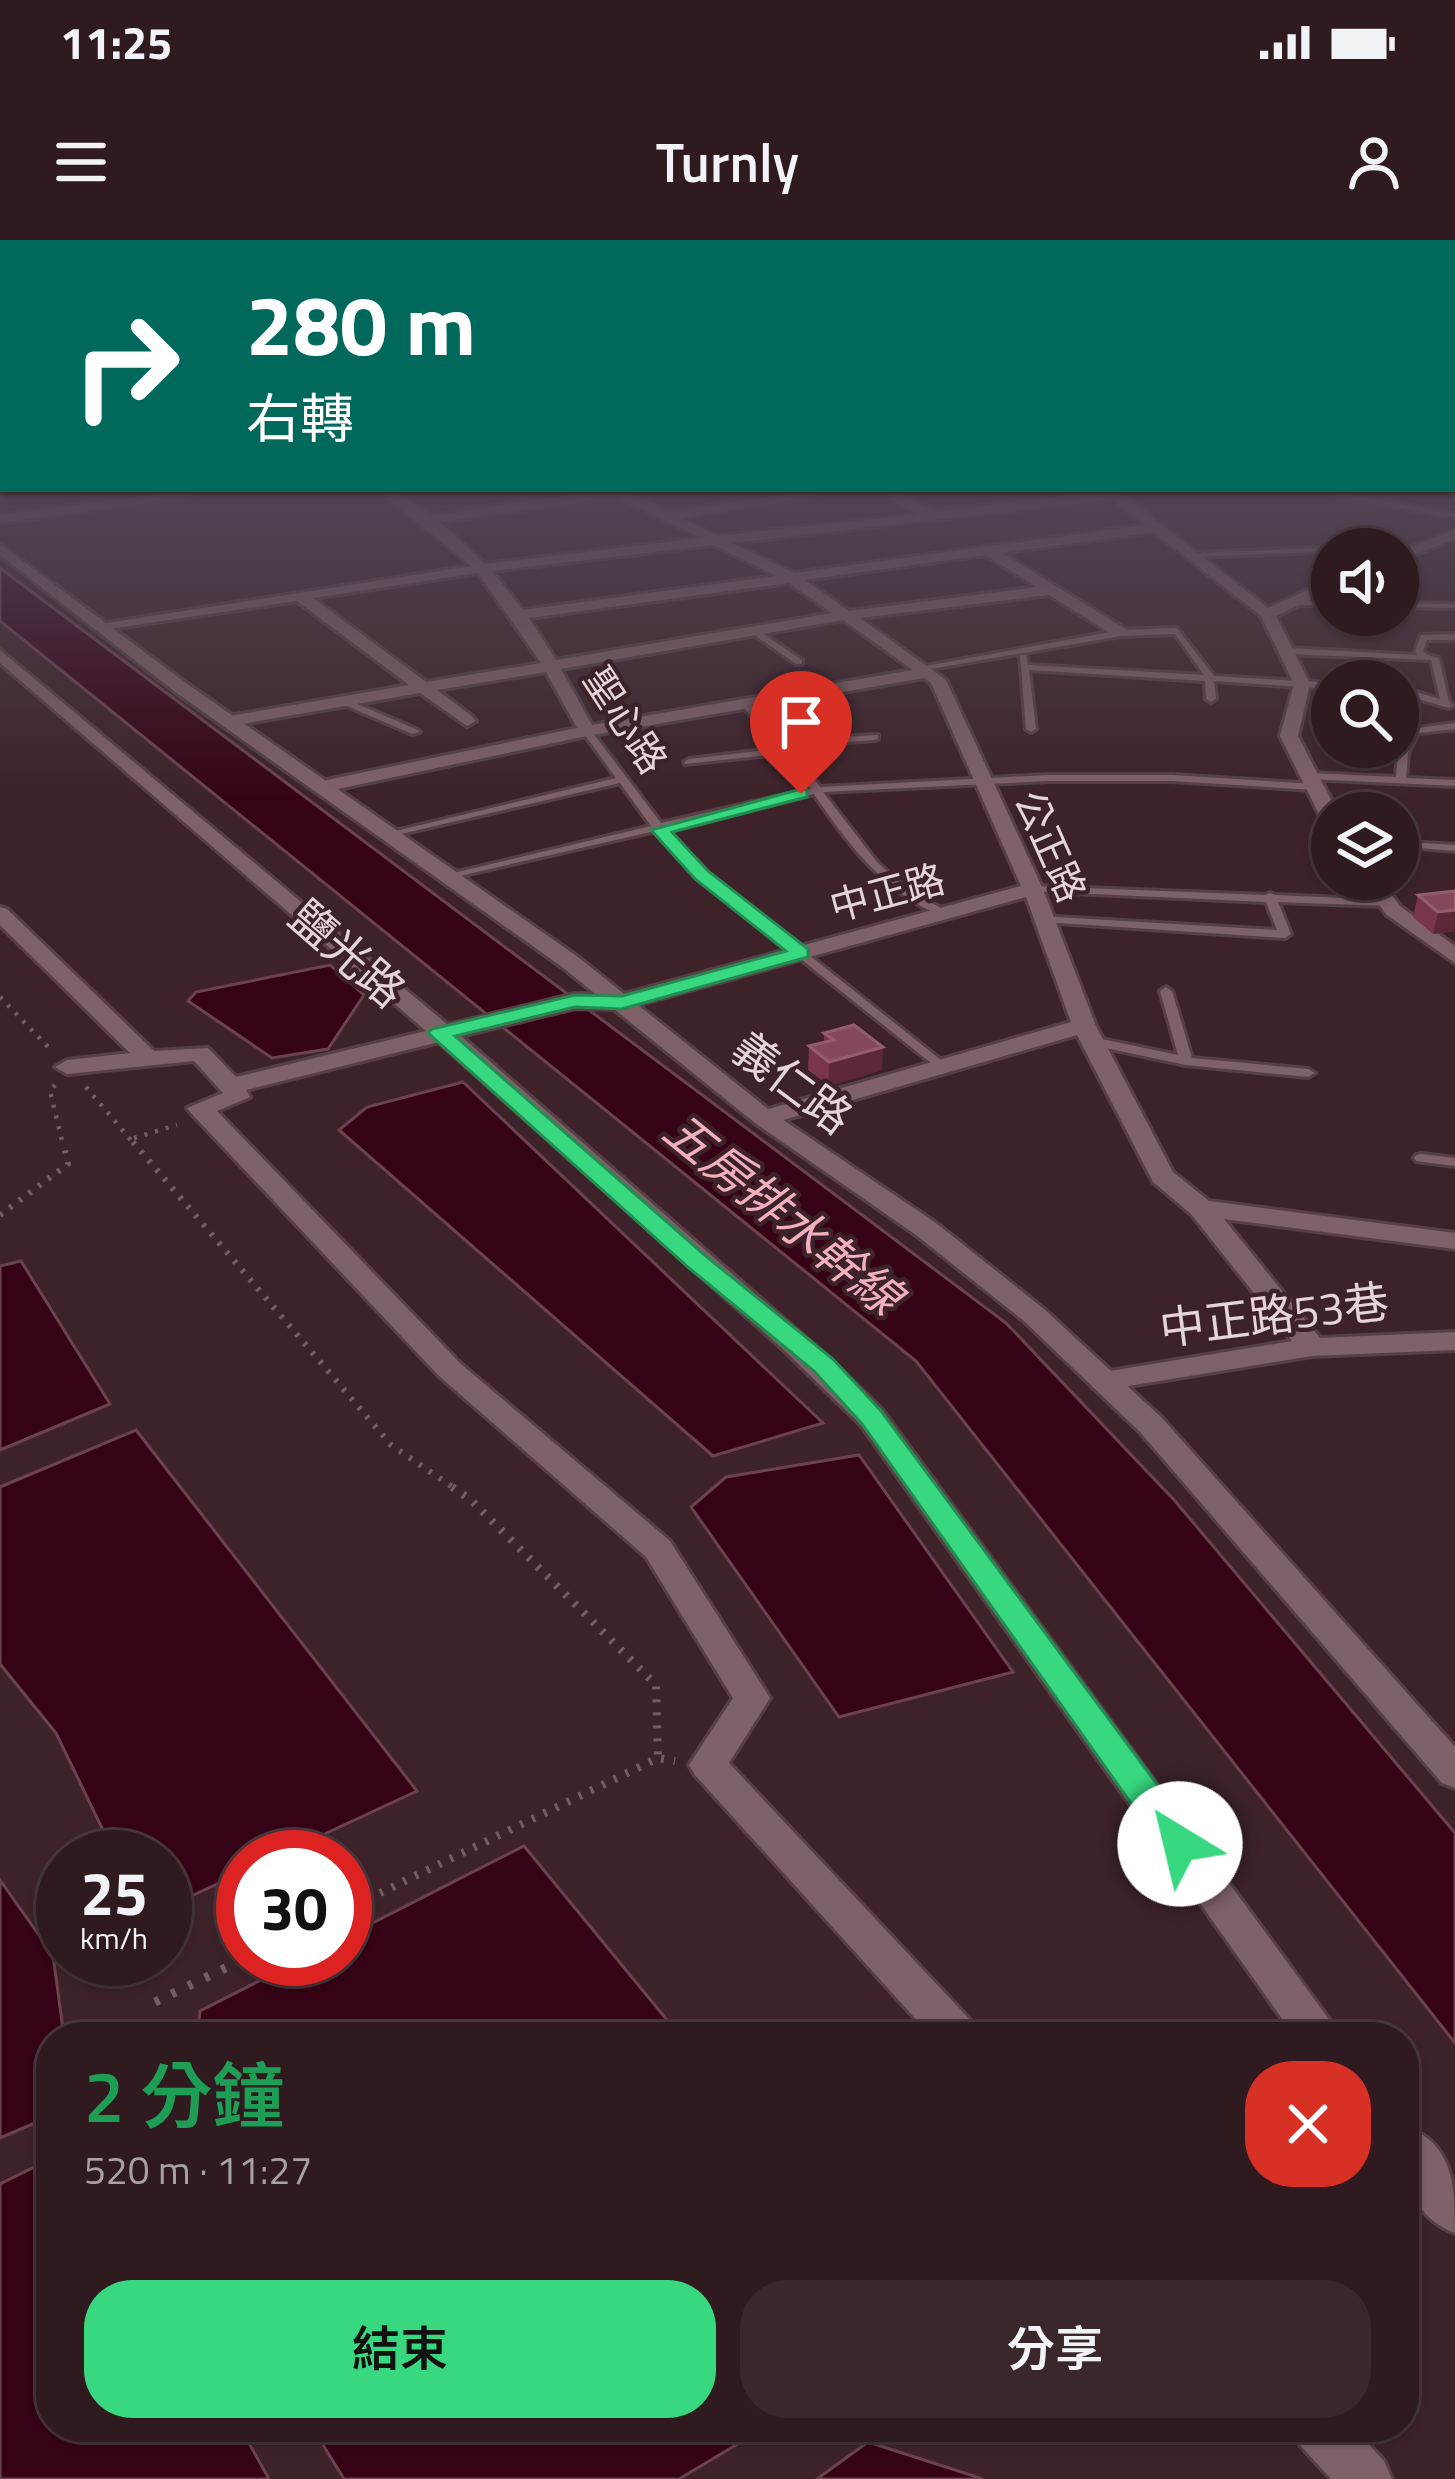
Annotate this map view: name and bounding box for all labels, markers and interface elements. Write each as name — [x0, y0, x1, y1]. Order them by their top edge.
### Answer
text: 11:25 — [60, 8, 172, 76]
text: Turnly — [656, 121, 799, 203]
icon: menu — [48, 129, 114, 195]
icon: person — [1341, 129, 1407, 195]
text: 280 m — [246, 260, 476, 388]
icon: right — [48, 288, 204, 444]
text: 右轉 — [246, 377, 354, 459]
map controls — [1311, 528, 1419, 900]
button: sound — [1311, 528, 1419, 636]
street label: 聖心路 — [569, 655, 683, 785]
button: search — [1311, 660, 1419, 768]
pin — [750, 671, 852, 794]
icon: arrive — [768, 689, 834, 755]
street label: 公正路 — [1000, 781, 1102, 911]
button: layers — [1311, 792, 1419, 900]
street label: 中正路 — [823, 848, 951, 936]
street label: 鹽光路 — [275, 883, 421, 1023]
street label: 義仁路 — [719, 1014, 867, 1150]
water label: 五房排水幹線 — [648, 1094, 922, 1335]
street label: 中正路53巷 — [1156, 1266, 1392, 1362]
position arrow — [1117, 1781, 1243, 1907]
speed limit sign: 30 — [216, 1830, 372, 1986]
text: 25 — [80, 1847, 148, 1938]
text: km/h — [80, 1915, 148, 1961]
text: 2 分鐘 — [84, 2040, 284, 2150]
button: close — [1245, 2061, 1371, 2187]
text: 520 m · 11:27 — [84, 2140, 312, 2199]
button: 結束 — [84, 2280, 716, 2418]
button: 分享 — [740, 2280, 1371, 2418]

